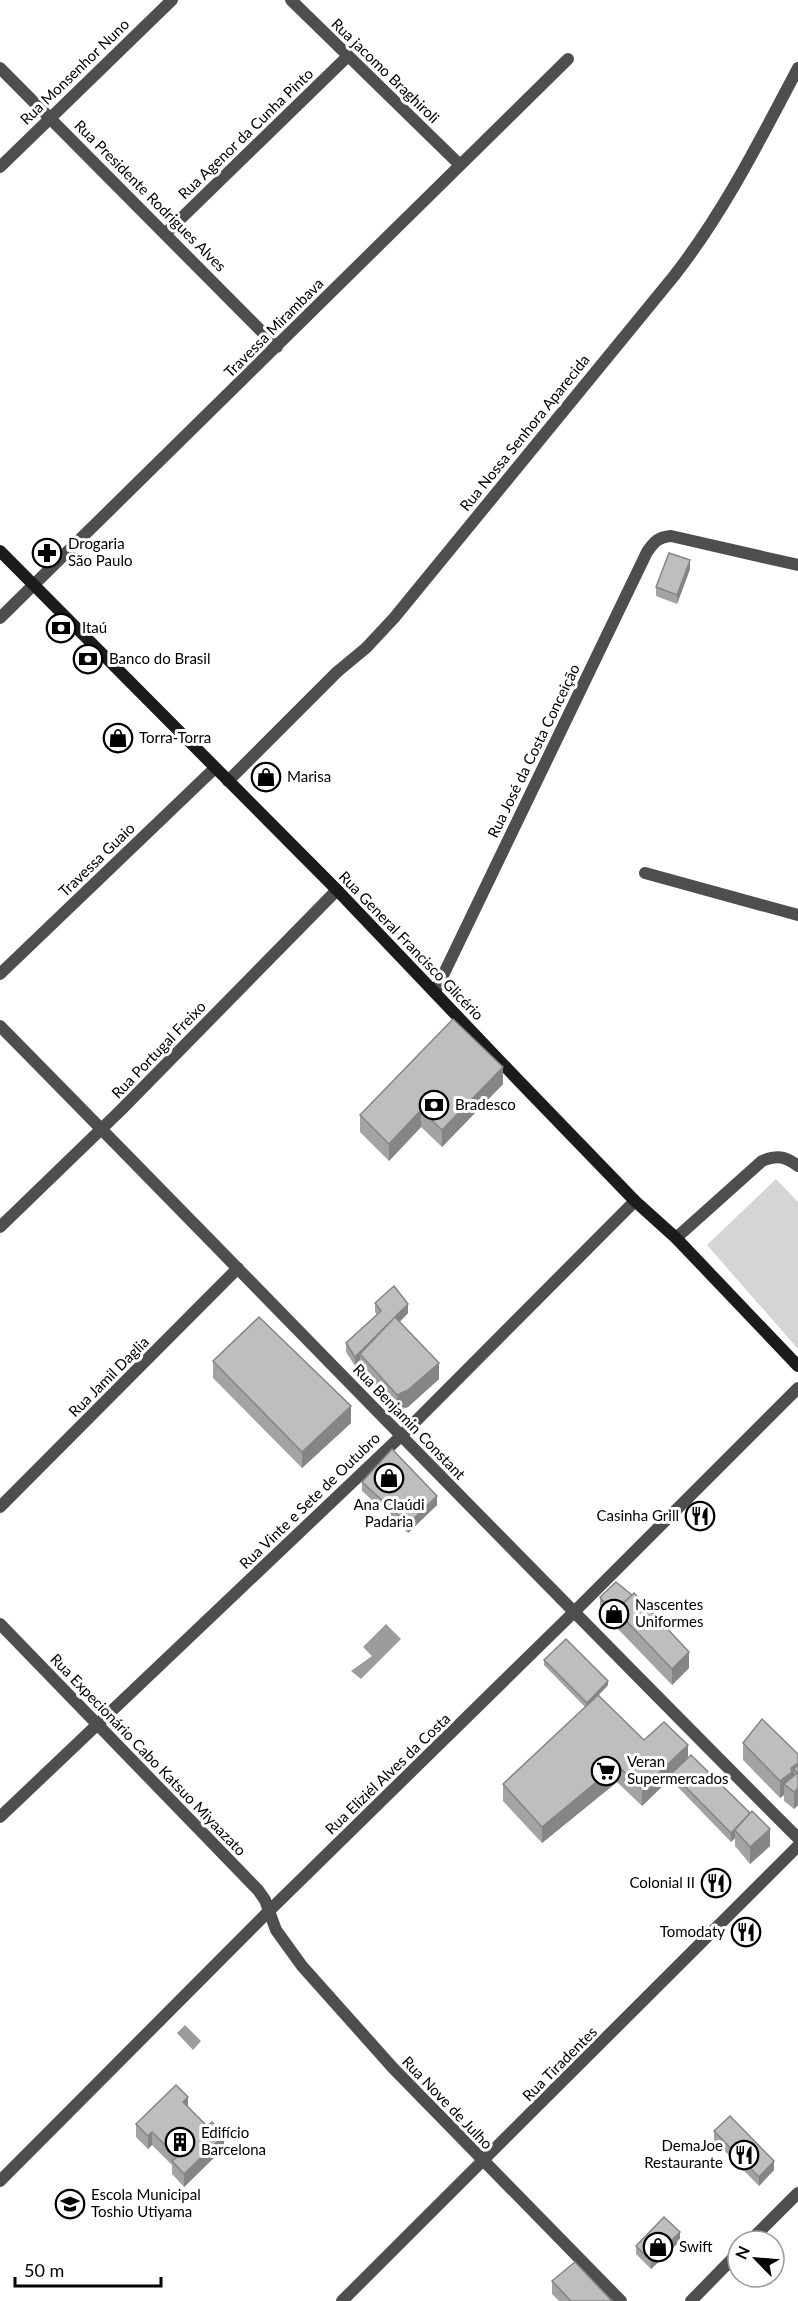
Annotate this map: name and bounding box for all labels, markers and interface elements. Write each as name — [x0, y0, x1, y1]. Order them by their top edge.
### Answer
street label: Rua jacomo Braghiroli — [328, 14, 443, 126]
street label: Rua Monsenhor Nuno — [16, 15, 133, 128]
street label: Rua Agenor da Cunha Pinto — [174, 64, 316, 202]
street label: Rua Presidente Rodrigues Alves — [71, 116, 230, 275]
street label: Travessa Mirambava — [220, 274, 327, 381]
street label: Rua Nossa Senhora Aparecida — [456, 351, 593, 514]
place label: Drogaria São Paulo — [68, 534, 132, 569]
pharmacy icon: Drogaria São Paulo — [31, 537, 63, 569]
bank icon: Itaú — [45, 612, 77, 644]
place label: Itaú — [82, 618, 107, 636]
bank icon: Banco do Brasil — [72, 643, 104, 675]
place label: Banco do Brasil — [109, 649, 210, 667]
street label: Rua José da Costa Conceição — [483, 661, 583, 840]
shop icon: Torra-Torra — [102, 722, 134, 754]
place label: Torra-Torra — [139, 728, 211, 746]
shop icon: Marisa — [250, 761, 282, 793]
place label: Marisa — [287, 767, 331, 785]
street label: Travessa Guaio — [55, 819, 138, 900]
street label: Rua General Francisco Glicério — [336, 867, 488, 1024]
street label: Rua Portugal Freixo — [107, 997, 209, 1102]
bank icon: Bradesco — [418, 1089, 450, 1121]
place label: Bradesco — [455, 1095, 516, 1113]
street label: Rua Jamil Daglia — [64, 1332, 152, 1420]
street label: Rua Benjamin Constant — [350, 1360, 470, 1483]
street label: Rua Vinte e Sete de Outubro — [235, 1428, 383, 1572]
shop icon: Ana Claúdi Padaria — [373, 1462, 405, 1494]
place label: Ana Claúdi Padaria — [353, 1495, 425, 1530]
restaurant icon: Casinha Grill — [684, 1500, 716, 1532]
place label: Casinha Grill — [596, 1506, 679, 1524]
place label: Nascentes Uniformes — [635, 1595, 704, 1630]
shop icon: Nascentes Uniformes — [598, 1598, 630, 1630]
street label: Rua Expecionário Cabo Katsuo Miyaazato — [47, 1650, 250, 1859]
street label: Rua Eliziél Alves da Costa — [321, 1709, 453, 1838]
place label: Veran Supermercados — [627, 1752, 729, 1787]
supermarket icon: Veran Supermercados — [590, 1755, 622, 1787]
restaurant icon: Colonial II — [700, 1867, 732, 1899]
place label: Colonial II — [629, 1873, 695, 1891]
restaurant icon: Tomodaty — [730, 1916, 762, 1948]
place label: Tomodaty — [660, 1922, 725, 1940]
street label: Rua Tiradentes — [518, 2022, 600, 2104]
street label: Rua Nove de Julho — [399, 2052, 497, 2153]
place label: Edifício Barcelona — [201, 2123, 266, 2158]
building icon: Edifício Barcelona — [164, 2126, 196, 2158]
place label: DemaJoe Restaurante — [644, 2136, 723, 2171]
restaurant icon: DemaJoe Restaurante — [728, 2139, 760, 2171]
place label: Escola Municipal Toshio Utiyama — [91, 2185, 201, 2220]
school or university icon: Escola Municipal Toshio Utiyama — [54, 2188, 86, 2220]
north arrow — [726, 2229, 786, 2289]
shop icon: Swift — [642, 2231, 674, 2263]
place label: Swift — [679, 2237, 713, 2255]
text: N — [731, 2243, 753, 2262]
scale bar — [15, 2250, 160, 2288]
text: 50 m — [24, 2259, 64, 2281]

